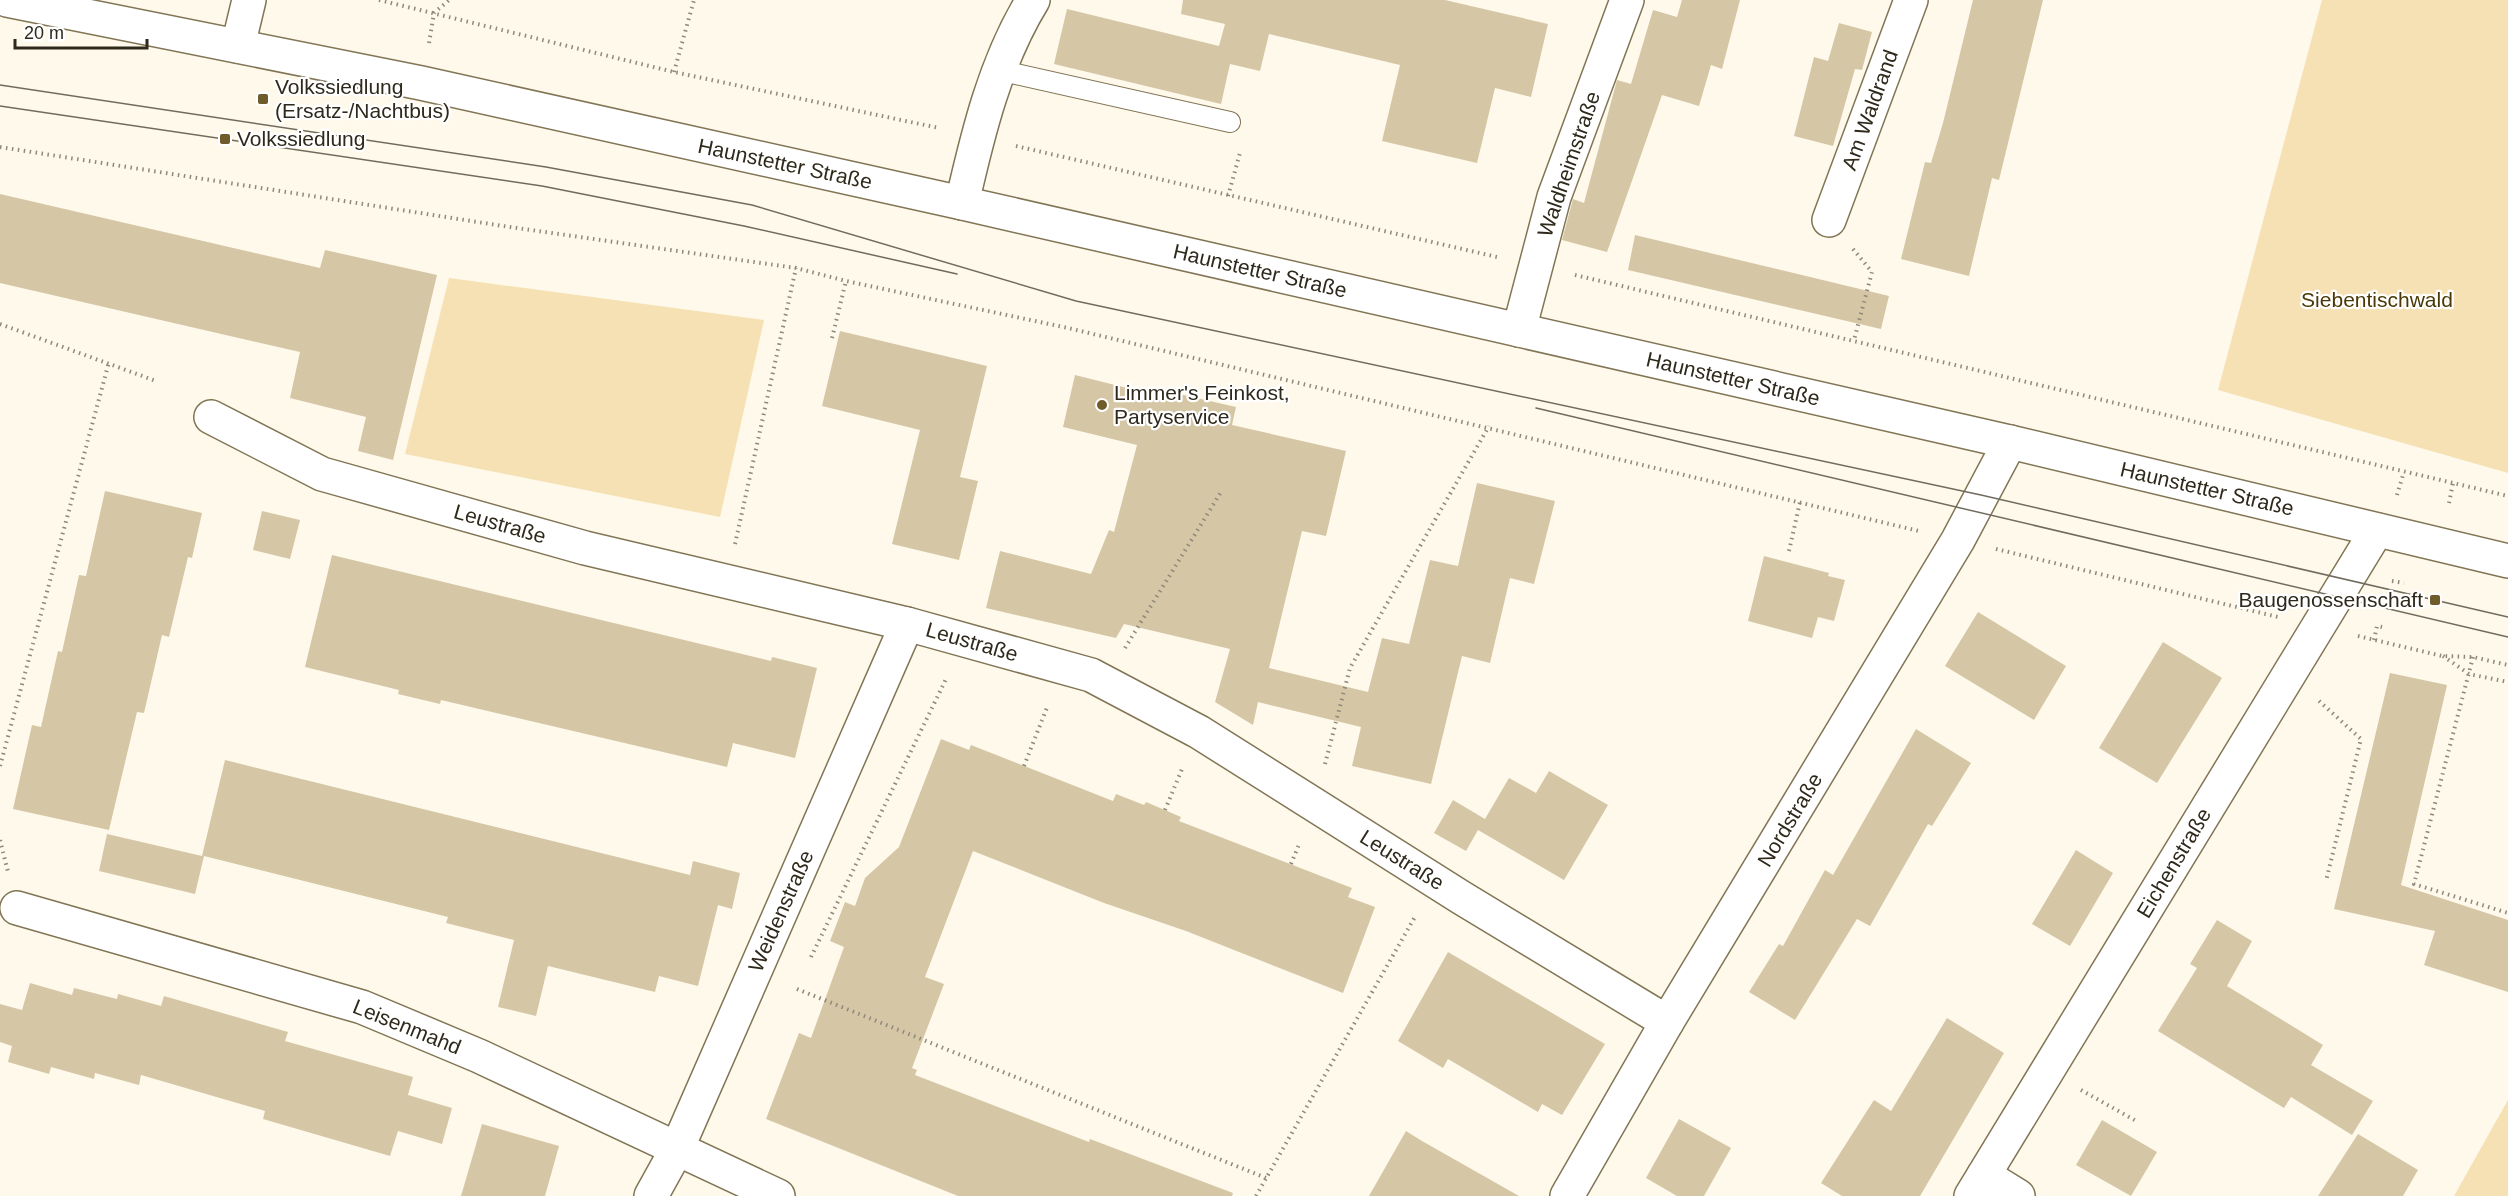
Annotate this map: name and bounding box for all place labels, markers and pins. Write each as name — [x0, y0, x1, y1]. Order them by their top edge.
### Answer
place label: Volkssiedlung (Ersatz-/Nachtbus) — [275, 75, 450, 122]
marker: Volkssiedlung (Ersatz-/Nachtbus) — [256, 92, 270, 106]
place label: Volkssiedlung — [237, 127, 365, 150]
marker: Volkssiedlung — [218, 132, 232, 146]
place label: Limmer's Feinkost, Partyservice — [1114, 381, 1290, 428]
marker: Limmer's Feinkost, Partyservice — [1095, 398, 1109, 412]
place label: Baugenossenschaft — [2239, 588, 2423, 611]
marker: Baugenossenschaft — [2428, 593, 2442, 607]

